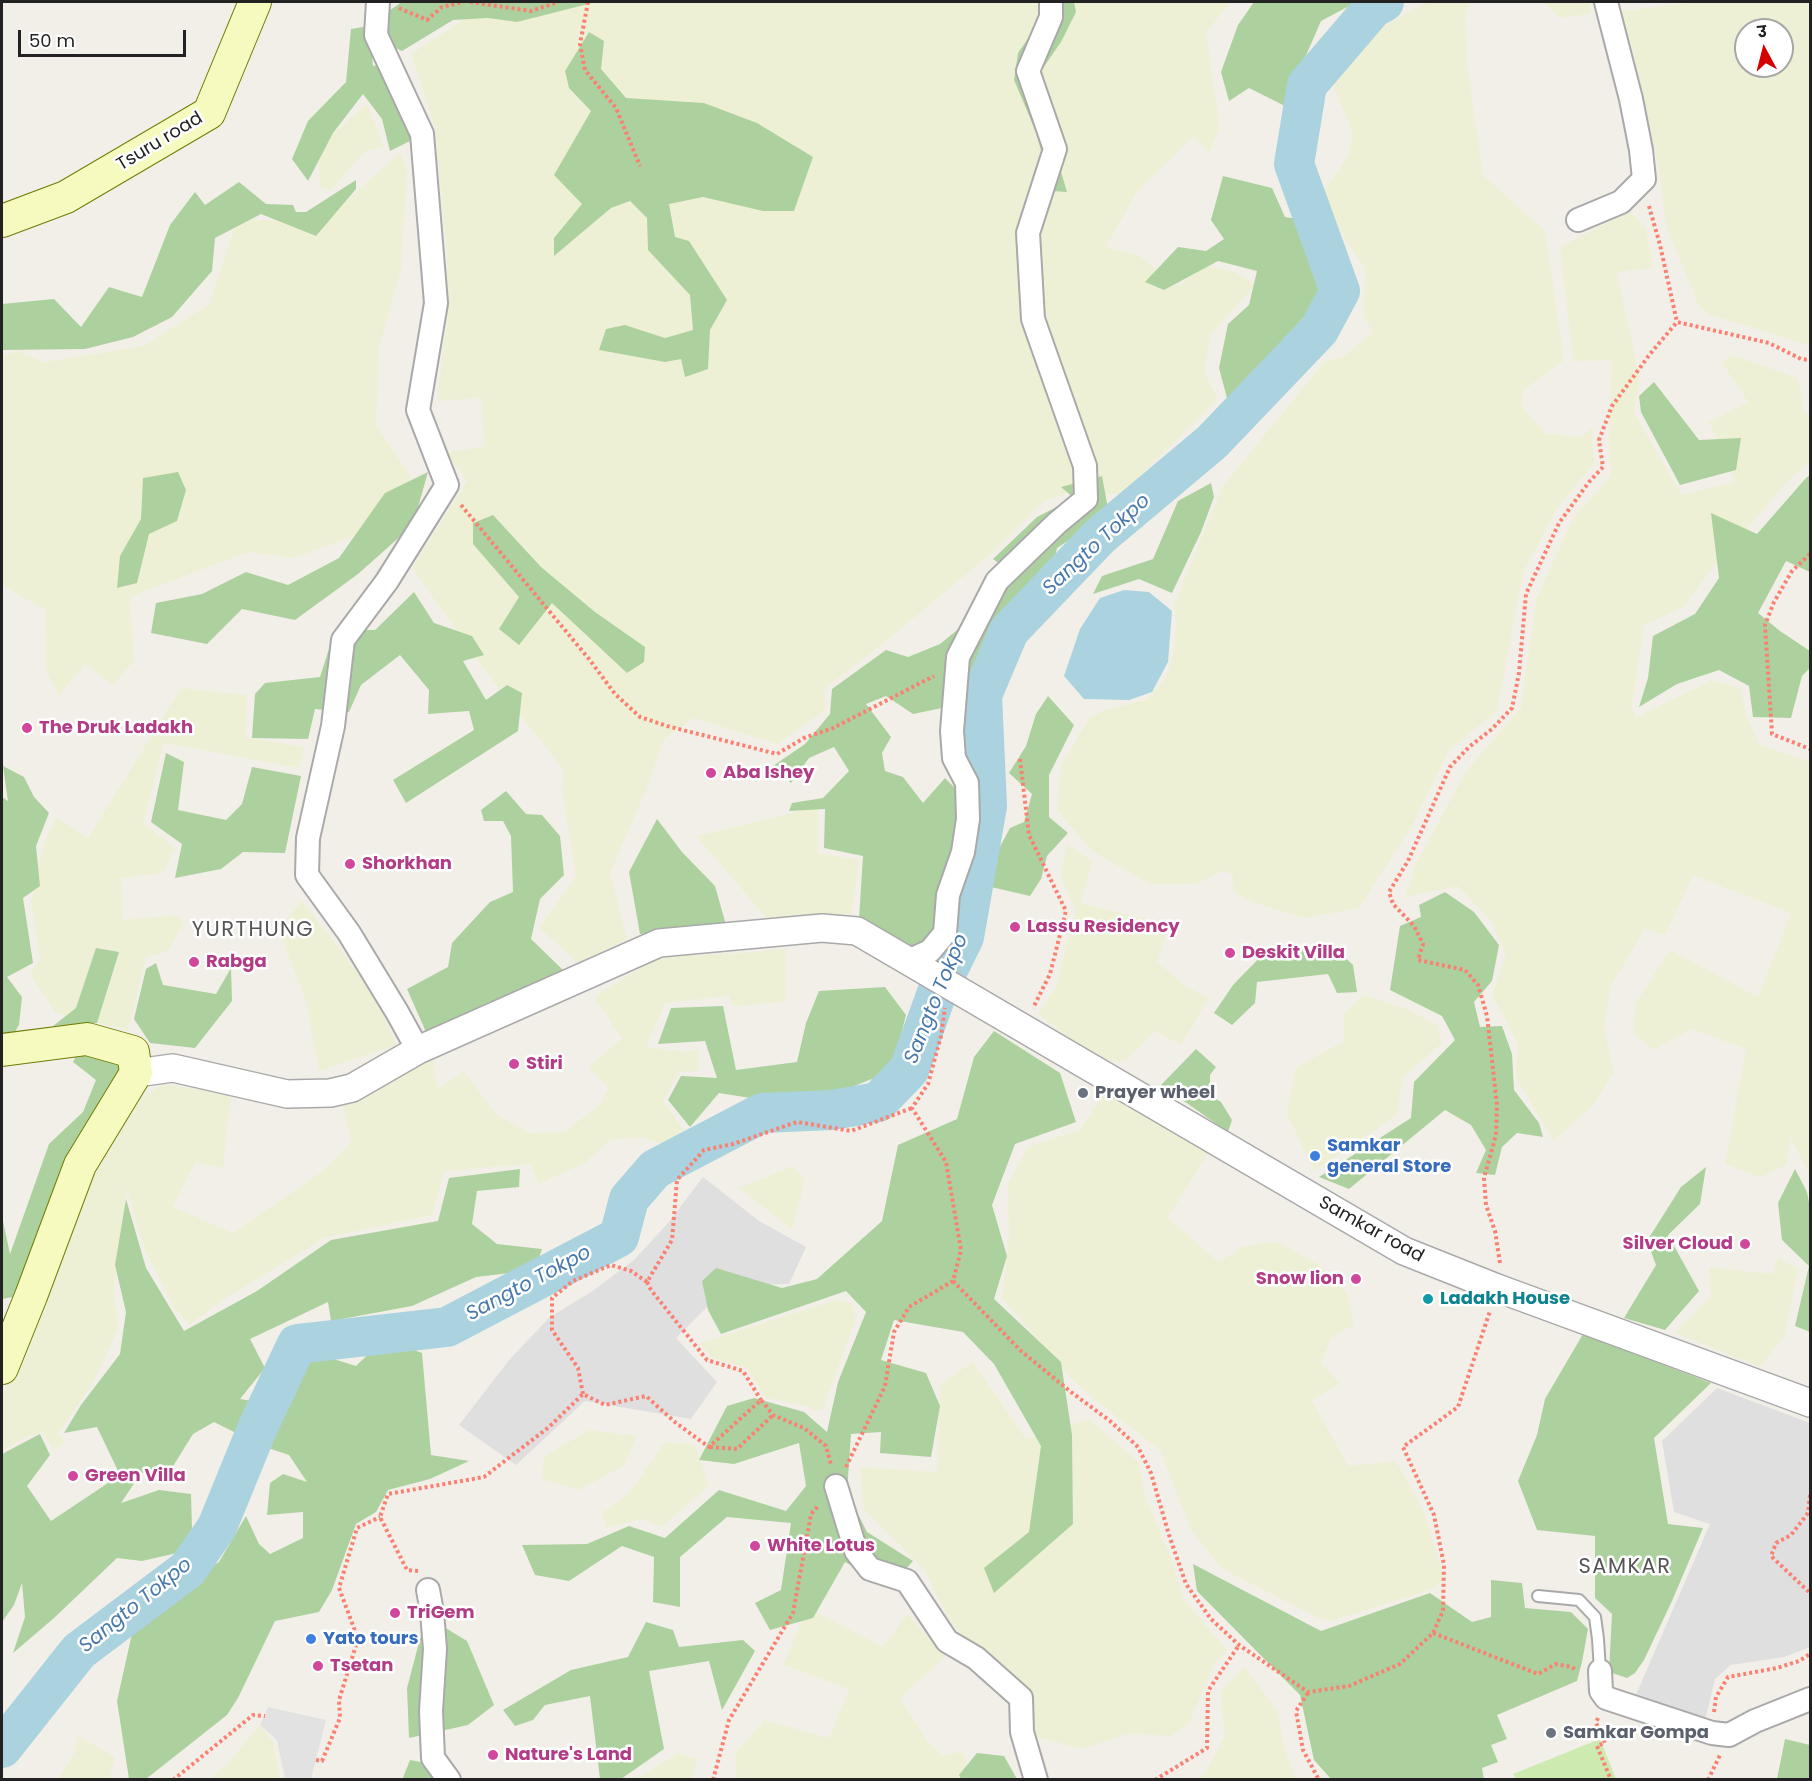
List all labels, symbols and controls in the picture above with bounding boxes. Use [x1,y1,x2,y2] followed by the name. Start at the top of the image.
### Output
[21,18,189,56] scale bar
[1734,18,1794,78] north arrow
[1756,20,1768,44] text: उ
[29,28,75,53] text: 50 m
[113,108,207,176] street label: Tsuru road
[1038,489,1156,601] water label: Sangto Tokpo
[39,717,193,739] place label: The Druk Ladakh
[20,721,34,735] marker: The Druk Ladakh
[723,762,814,784] place label: Aba Ishey
[704,766,718,780] marker: Aba Ishey
[362,853,452,875] place label: Shorkhan
[343,857,357,871] marker: Shorkhan
[1027,916,1180,938] place label: Lassu Residency
[192,918,314,944] district label: YURTHUNG
[1008,920,1022,934] marker: Lassu Residency
[900,931,974,1067] water label: Sangto Tokpo
[1242,942,1345,964] place label: Deskit Villa
[1223,946,1237,960] marker: Deskit Villa
[206,951,267,973] place label: Rabga
[187,955,201,969] marker: Rabga
[526,1053,563,1075] place label: Stiri
[507,1057,521,1071] marker: Stiri
[1095,1082,1215,1104] place label: Prayer wheel
[1076,1086,1090,1100] marker: Prayer wheel
[1327,1135,1451,1178] place label: Samkar general Store
[1308,1149,1322,1163] marker: Samkar general Store
[1315,1192,1427,1268] street label: Samkar road
[1623,1233,1733,1255] place label: Silver Cloud
[1738,1237,1752,1251] marker: Silver Cloud
[463,1241,595,1327] water label: Sangto Tokpo
[1256,1268,1344,1290] place label: Snow lion
[1349,1272,1363,1286] marker: Snow lion
[1440,1288,1570,1310] place label: Ladakh House
[1421,1292,1435,1306] marker: Ladakh House
[85,1465,186,1487] place label: Green Villa
[66,1469,80,1483] marker: Green Villa
[767,1535,875,1557] place label: White Lotus
[748,1539,762,1553] marker: White Lotus
[75,1553,197,1659] water label: Sangto Tokpo
[1578,1555,1672,1581] district label: SAMKAR
[407,1602,475,1624] place label: TriGem
[388,1606,402,1620] marker: TriGem
[323,1628,419,1650] place label: Yato tours
[304,1632,318,1646] marker: Yato tours
[330,1655,393,1677] place label: Tsetan
[311,1659,325,1673] marker: Tsetan
[1563,1722,1709,1744] place label: Samkar Gompa
[1544,1726,1558,1740] marker: Samkar Gompa
[505,1744,632,1766] place label: Nature's Land
[486,1748,500,1762] marker: Nature's Land

